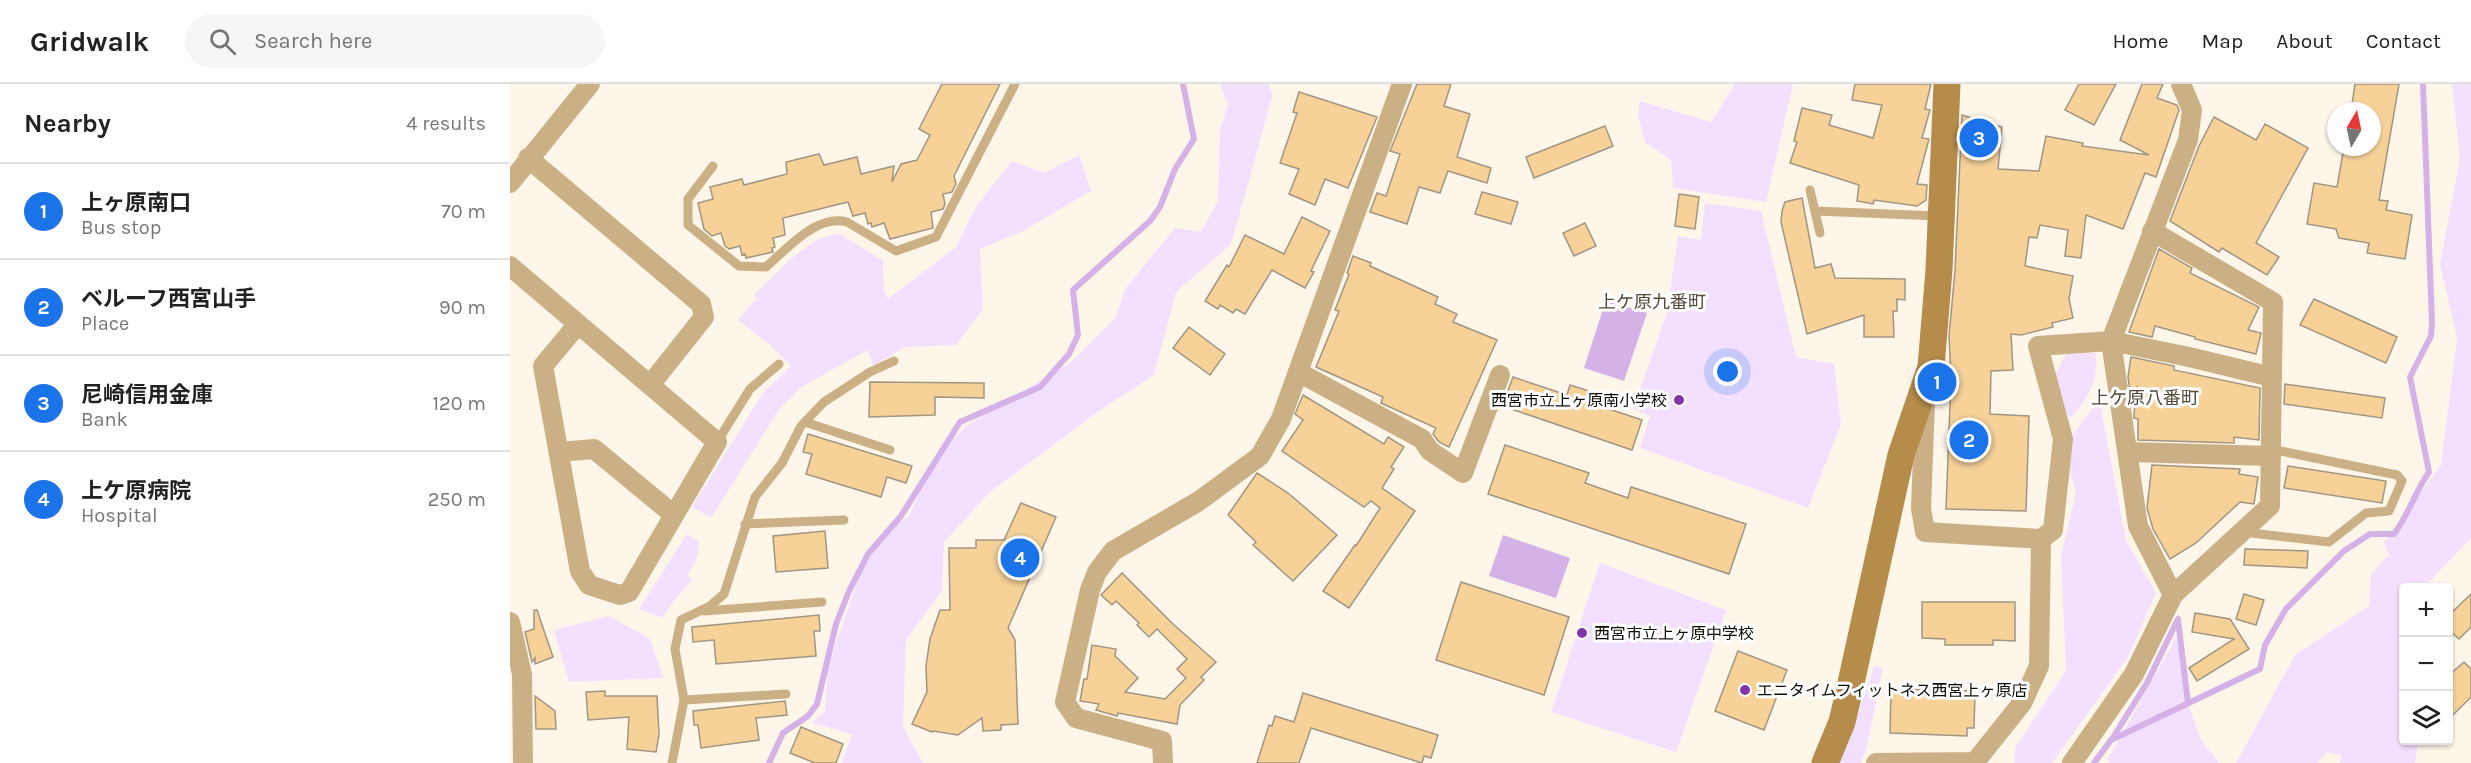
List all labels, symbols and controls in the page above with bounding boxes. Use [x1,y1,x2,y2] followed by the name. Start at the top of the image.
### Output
[185,14,605,68] search box
[30,25,149,58] text: Gridwalk
[206,25,239,58] icon: search
[254,28,372,54] text: Search here
[2113,29,2169,53] text: Home
[2202,29,2243,53] text: Map
[2276,29,2333,53] text: About
[2366,29,2441,53] text: Contact
[2327,102,2381,156] north arrow
[24,108,111,139] text: Nearby
[406,112,486,135] text: 4 results
[1960,116,1998,160] pin: 3
[81,190,191,216] text: 上ヶ原南口
[40,200,47,223] text: 1
[441,200,486,223] text: 70 m
[81,216,161,239] text: Bus stop
[81,286,256,312] text: ベルーフ西宮山手
[1598,291,1706,313] district label: 上ケ原九番町
[37,296,50,319] text: 2
[439,296,486,319] text: 90 m
[81,312,129,335] text: Place
[1713,357,1742,386] your location
[1918,360,1956,404] pin: 1
[81,382,213,408] text: 尼崎信用金庫
[2091,387,2199,409] district label: 上ケ原八番町
[1491,391,1667,410] place label: 西宮市立上ヶ原南小学校
[37,392,50,415] text: 3
[432,392,486,415] text: 120 m
[1672,393,1686,407] marker: 西宮市立上ヶ原南小学校
[81,408,128,431] text: Bank
[1950,418,1988,462] pin: 2
[81,478,191,504] text: 上ケ原病院
[38,488,49,511] text: 4
[428,488,486,511] text: 250 m
[81,504,158,527] text: Hospital
[1000,536,1040,580] pin: 4
[2399,583,2453,745] map controls
[2399,583,2453,637] button: +
[1594,624,1754,643] place label: 西宮市立上ヶ原中学校
[1575,626,1589,640] marker: 西宮市立上ヶ原中学校
[2399,637,2453,691] button: −
[1757,681,2027,700] place label: エニタイムフィットネス西宮上ヶ原店
[1738,683,1752,697] marker: エニタイムフィットネス西宮上ヶ原店
[2399,691,2453,745] button: layers

